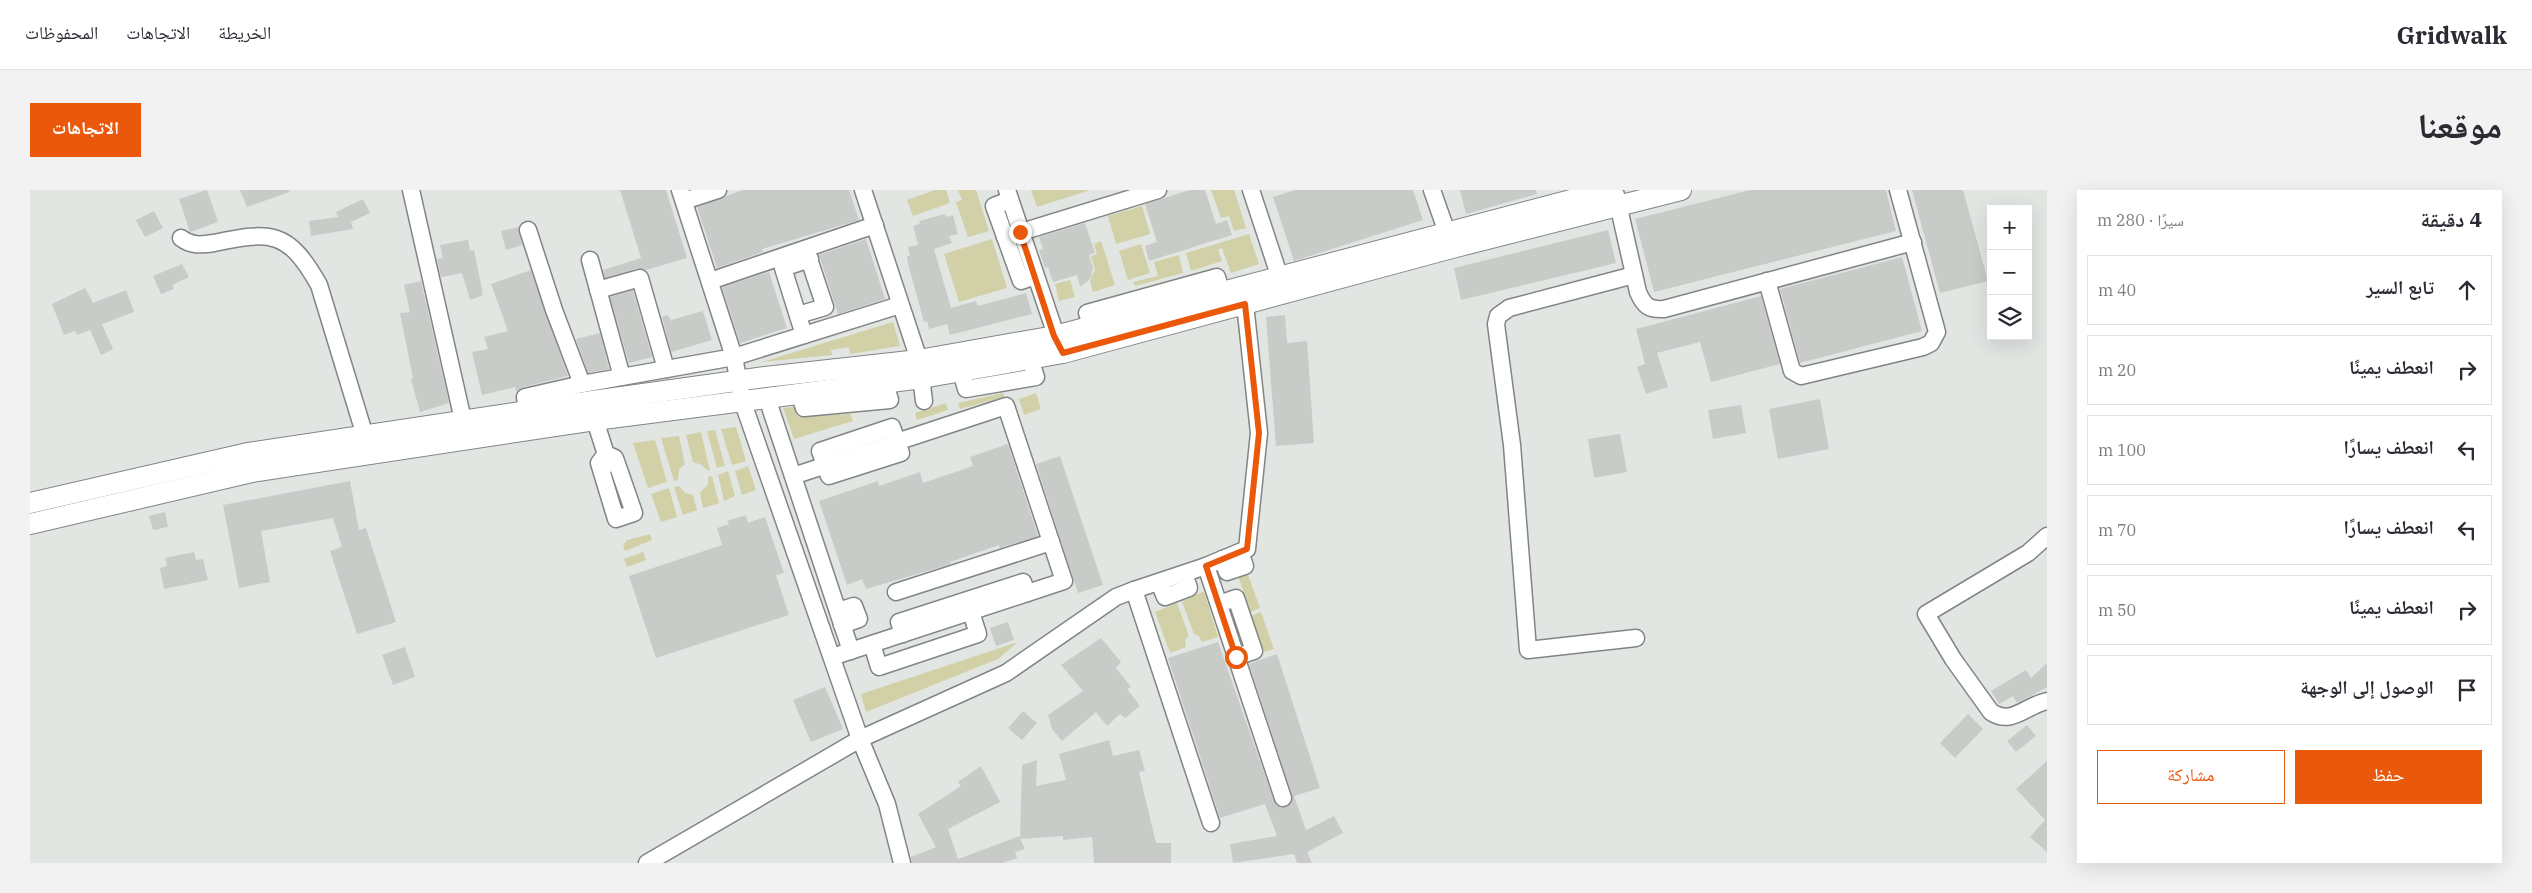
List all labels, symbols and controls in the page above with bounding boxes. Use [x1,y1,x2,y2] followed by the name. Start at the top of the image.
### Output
[2397,19,2507,51] text: Gridwalk
[25,21,98,44] text: المحفوظات
[126,21,190,44] text: الاتجاهات
[218,21,271,44] text: الخريطة
[2417,102,2502,148] text: موقعنا
[30,103,141,157] button: الاتجاهات
[1987,205,2032,340] map controls
[1987,205,2032,250] button: +
[2420,205,2482,233] text: 4 دقيقة
[2097,210,2184,230] text: سيرًا · 280 m
[1009,221,1032,244] route end
[1987,250,2032,295] button: −
[2366,275,2434,299] text: تابع السير
[2453,276,2481,304] icon: ahead
[2098,280,2136,300] text: 40 m
[1987,295,2032,340] button: layers
[2349,355,2434,379] text: انعطف يمينًا
[2453,356,2481,384] icon: right
[2098,360,2136,380] text: 20 m
[2343,435,2434,459] text: انعطف يسارًا
[2453,436,2481,464] icon: left
[2098,440,2146,460] text: 100 m
[2343,515,2434,539] text: انعطف يسارًا
[2453,516,2481,544] icon: left
[2098,520,2136,540] text: 70 m
[2349,595,2434,619] text: انعطف يمينًا
[2453,596,2481,624] icon: right
[2098,600,2136,620] text: 50 m
[1225,646,1248,669] route start
[2300,675,2434,699] text: الوصول إلى الوجهة
[2453,676,2481,704] icon: arrive
[2097,750,2285,804] button: مشاركة
[2295,750,2482,804] button: حفظ

